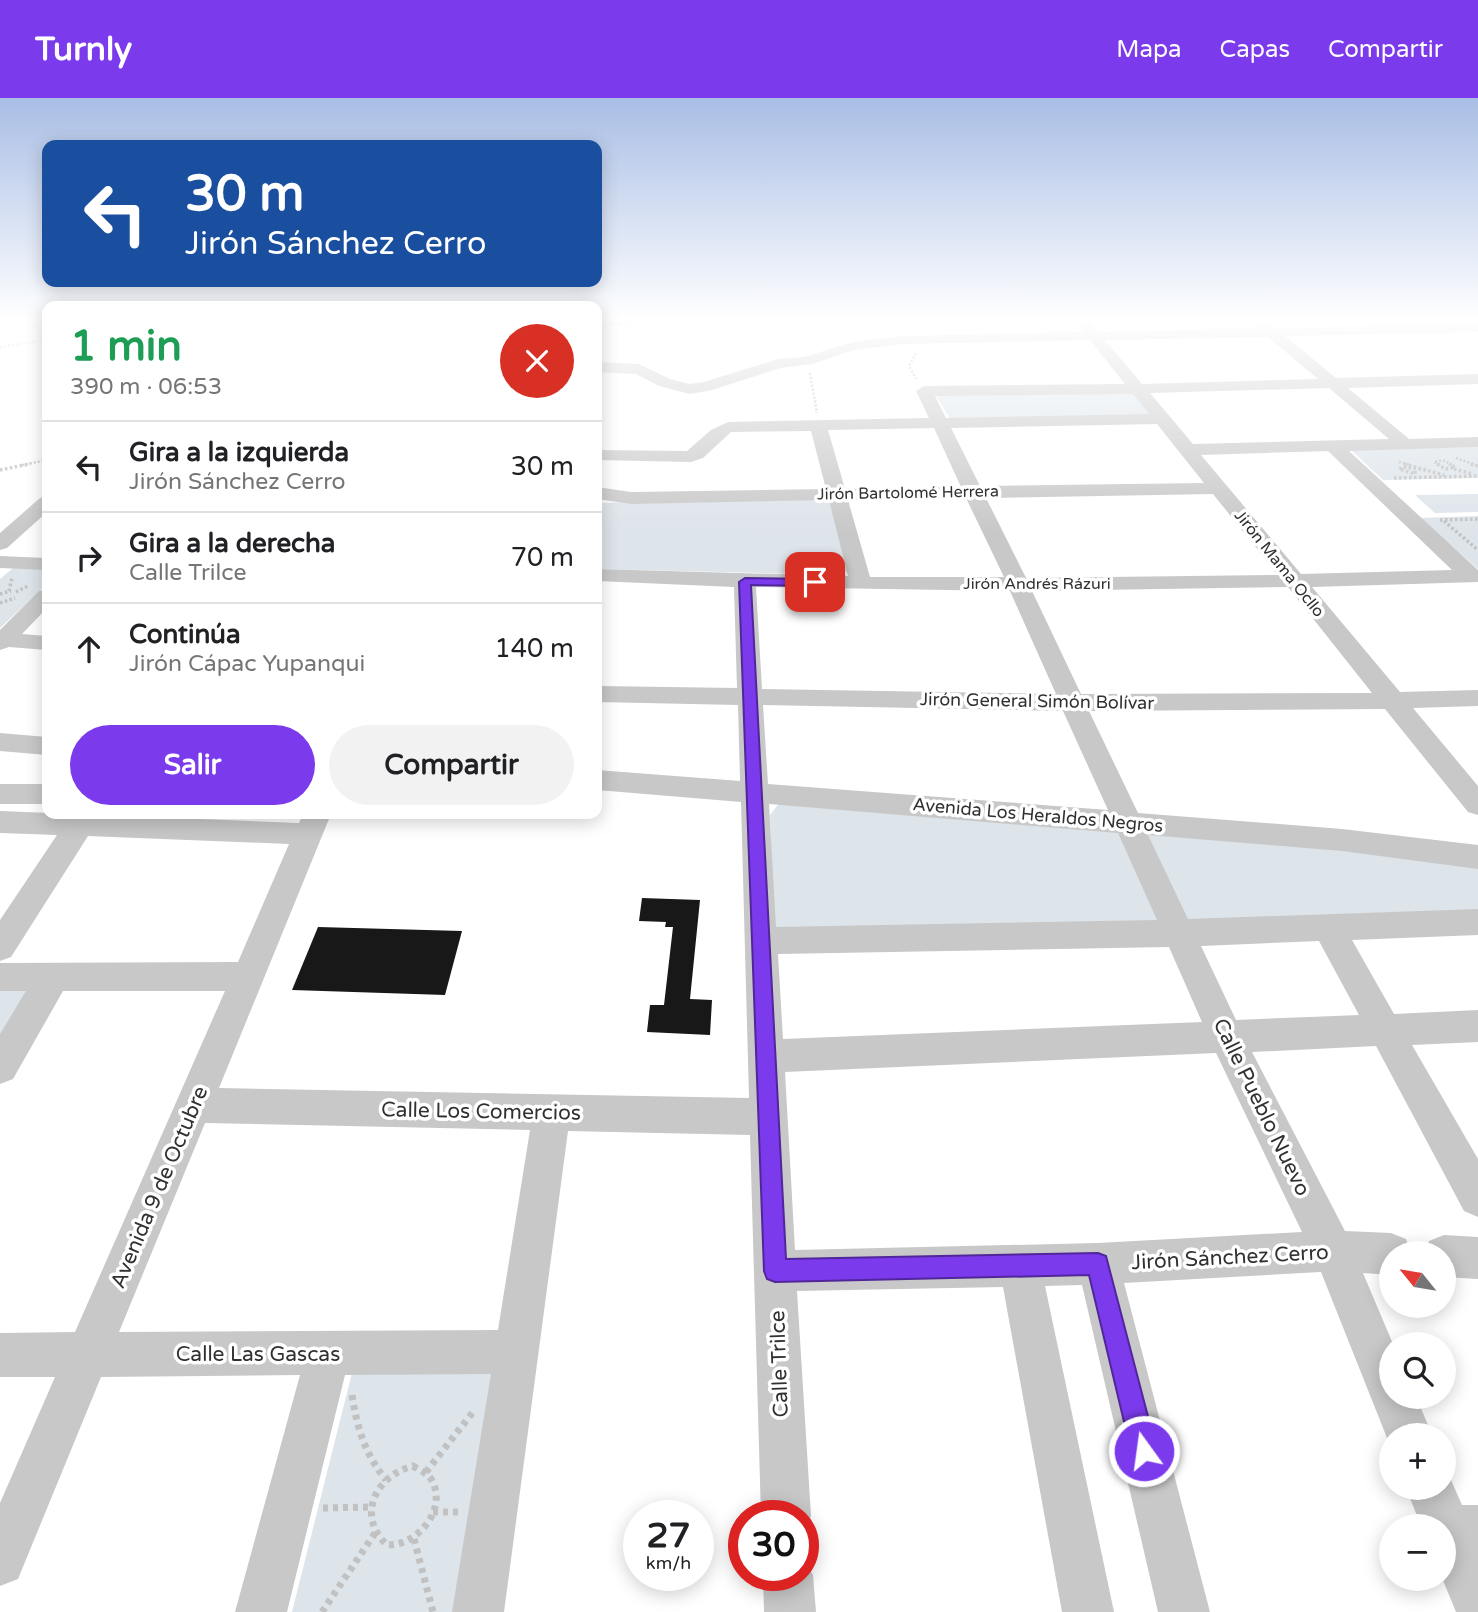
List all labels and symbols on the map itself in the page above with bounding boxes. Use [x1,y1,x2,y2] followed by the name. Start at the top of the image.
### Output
[817,481,999,505] street label: Jirón Bartolomé Herrera
[1230,506,1329,621] street label: Jirón Mama Ocllo
[785,552,845,612] pin
[963,574,1111,594] street label: Jirón Andrés Rázuri
[920,688,1155,714] street label: Jirón General Simón Bolívar
[912,793,1164,837] street label: Avenida Los Heraldos Negros
[1208,1014,1315,1200] street label: Calle Pueblo Nuevo
[106,1082,213,1292] street label: Avenida 9 de Octubre
[381,1097,581,1126] street label: Calle Los Comercios
[1131,1240,1329,1275] street label: Jirón Sánchez Cerro
[1379,1241,1456,1318] north arrow
[765,1310,794,1418] street label: Calle Trilce
[176,1342,340,1367] street label: Calle Las Gascas
[1107,1414,1181,1488] position arrow
[728,1500,819,1591] speed limit sign: 30

